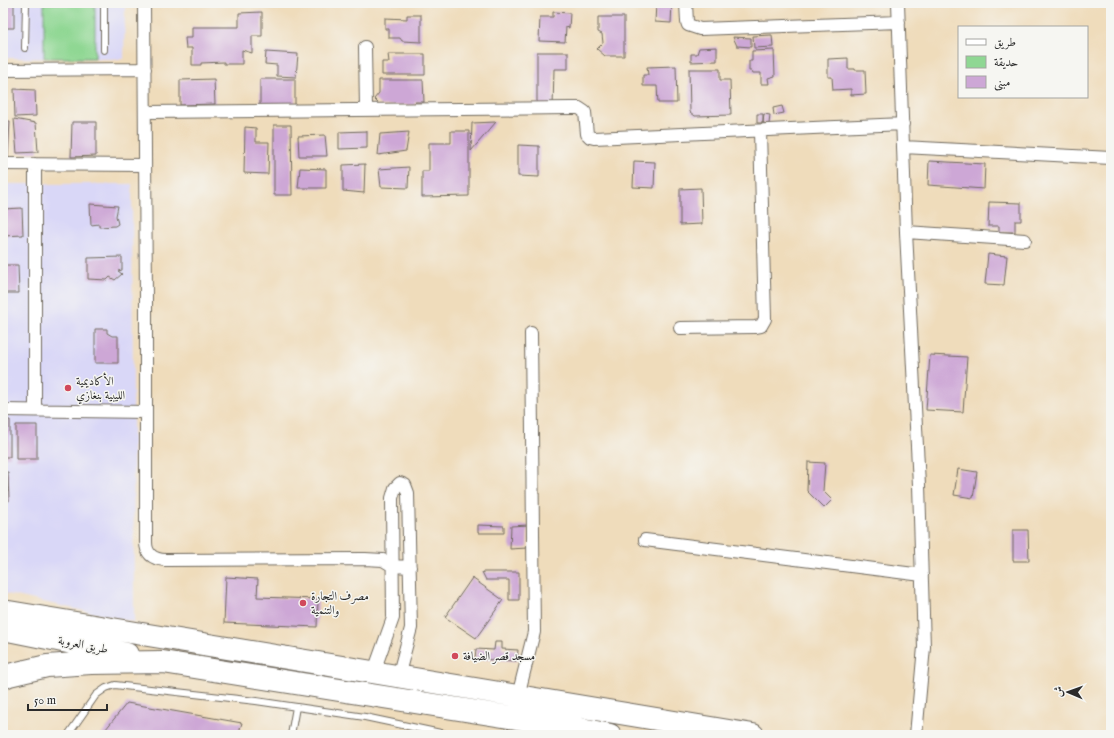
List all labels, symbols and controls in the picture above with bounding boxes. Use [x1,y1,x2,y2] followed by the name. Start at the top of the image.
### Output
[958,26,1088,98] legend
[994,35,1016,50] text: طريق
[994,55,1018,70] text: حديقة
[994,75,1010,91] text: مبنى
[76,372,126,405] place label: الأكاديمية الليبية بنغازي
[63,383,73,393] marker: الأكاديمية الليبية بنغازي
[311,589,369,618] place label: مصرف التجارة والتنمية
[298,598,308,608] marker: مصرف التجارة والتنمية
[57,633,109,657] street label: طريق العروبة
[463,649,535,664] place label: مسجد قصر الضيافة
[450,651,460,661] marker: مسجد قصر الضيافة
[1048,672,1088,712] north arrow
[28,686,107,712] scale bar
[1052,686,1066,697] text: ش
[34,693,56,708] text: 50 m

